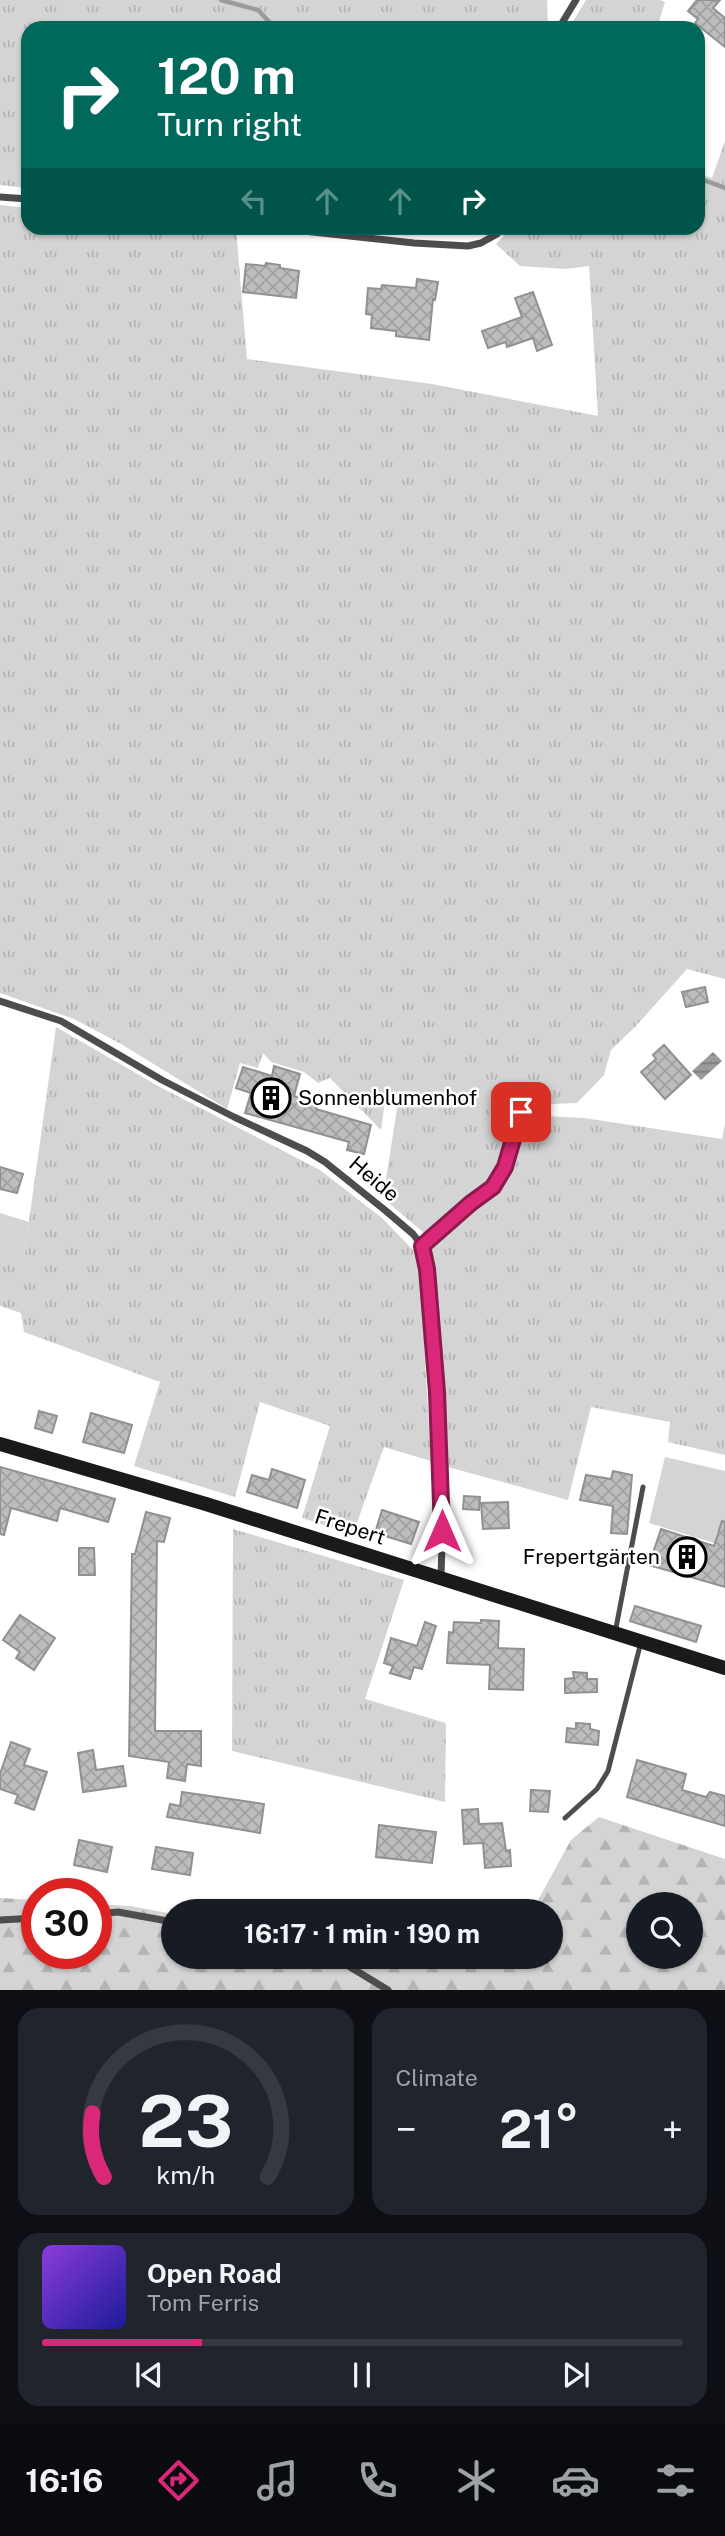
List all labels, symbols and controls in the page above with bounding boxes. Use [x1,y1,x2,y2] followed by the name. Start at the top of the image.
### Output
[157,47,296,105] text: 120 m
[42,49,133,140] icon: right
[157,106,302,143] text: Turn right
[235,182,273,220] icon: left
[308,182,346,220] icon: ahead
[381,182,419,220] icon: ahead
[454,182,492,220] icon: right
[250,1077,292,1119] building icon: Sonnenblumenhof
[491,1082,551,1142] pin
[298,1085,477,1110] place label: Sonnenblumenhof
[502,1093,540,1131] icon: arrive
[344,1151,404,1207] street label: Heide
[405,1494,479,1568] position arrow
[312,1503,389,1550] street label: Frepert
[666,1536,708,1578] building icon: Frepertgärten
[523,1544,660,1569] place label: Frepertgärten
[21,1878,112,1969] speed limit sign: 30
[626,1892,703,1969] map controls
[626,1892,703,1969] button: search
[244,1918,480,1949] text: 16:17 · 1 min · 190 m
[396,2064,478,2091] text: Climate
[138,2079,233,2164] text: 23
[499,2099,579,2160] text: 21°
[396,2107,417,2152] text: −
[662,2107,683,2152] text: +
[156,2160,215,2190] text: km/h
[147,2258,282,2289] text: Open Road
[147,2289,259,2316] text: Tom Ferris
[130,2356,168,2394] icon: previous
[343,2356,381,2394] icon: pause
[557,2356,595,2394] icon: next
[154,2456,203,2505] icon: directions
[253,2456,302,2505] icon: music
[353,2456,402,2505] icon: phone
[452,2456,501,2505] icon: climate
[551,2456,600,2505] icon: car
[651,2456,700,2505] icon: filters
[25,2462,103,2499] text: 16:16

